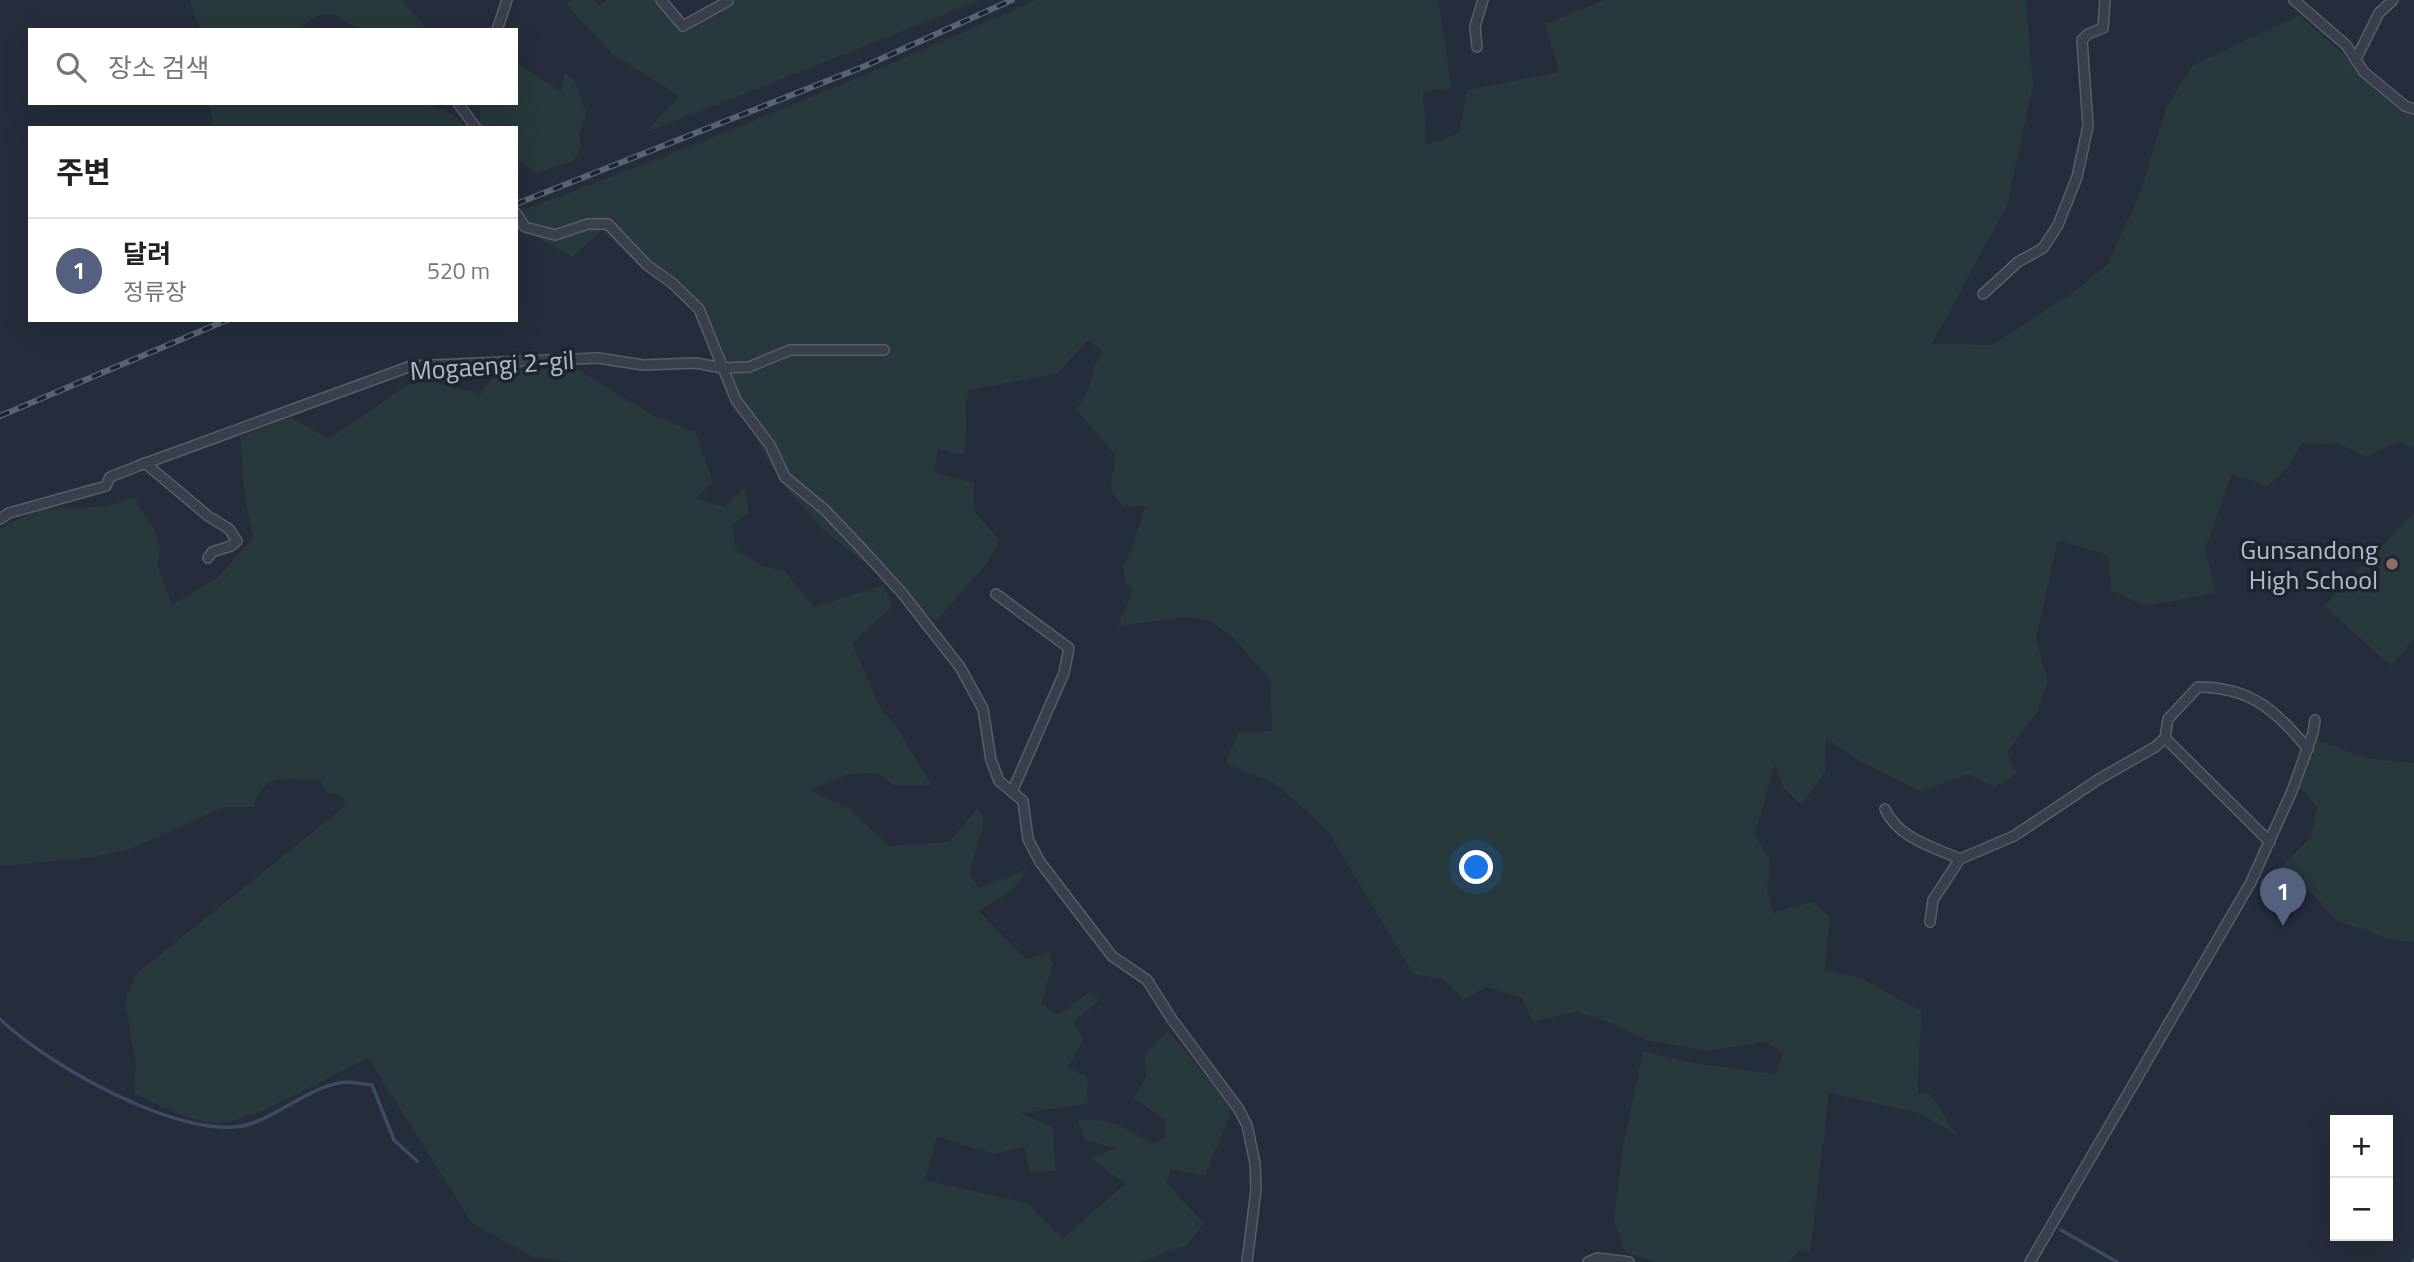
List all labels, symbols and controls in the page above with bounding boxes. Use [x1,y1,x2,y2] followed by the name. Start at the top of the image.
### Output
[28,28,518,105] search box
[52,48,90,86] icon: search
[108,48,209,87] text: 장소 검색
[56,149,111,195] text: 주변
[123,234,171,273] text: 달려
[73,253,85,288] text: 1
[427,253,490,288] text: 520 m
[123,274,186,309] text: 정류장
[408,340,576,390] street label: Mogaengi 2-gil
[2240,530,2378,599] place label: Gunsandong High School
[2384,556,2400,572] marker: Gunsandong High School
[1459,850,1493,884] your location
[2260,868,2306,926] pin: 1
[2330,1115,2393,1241] map controls
[2330,1115,2393,1178] button: +
[2330,1178,2393,1241] button: −

